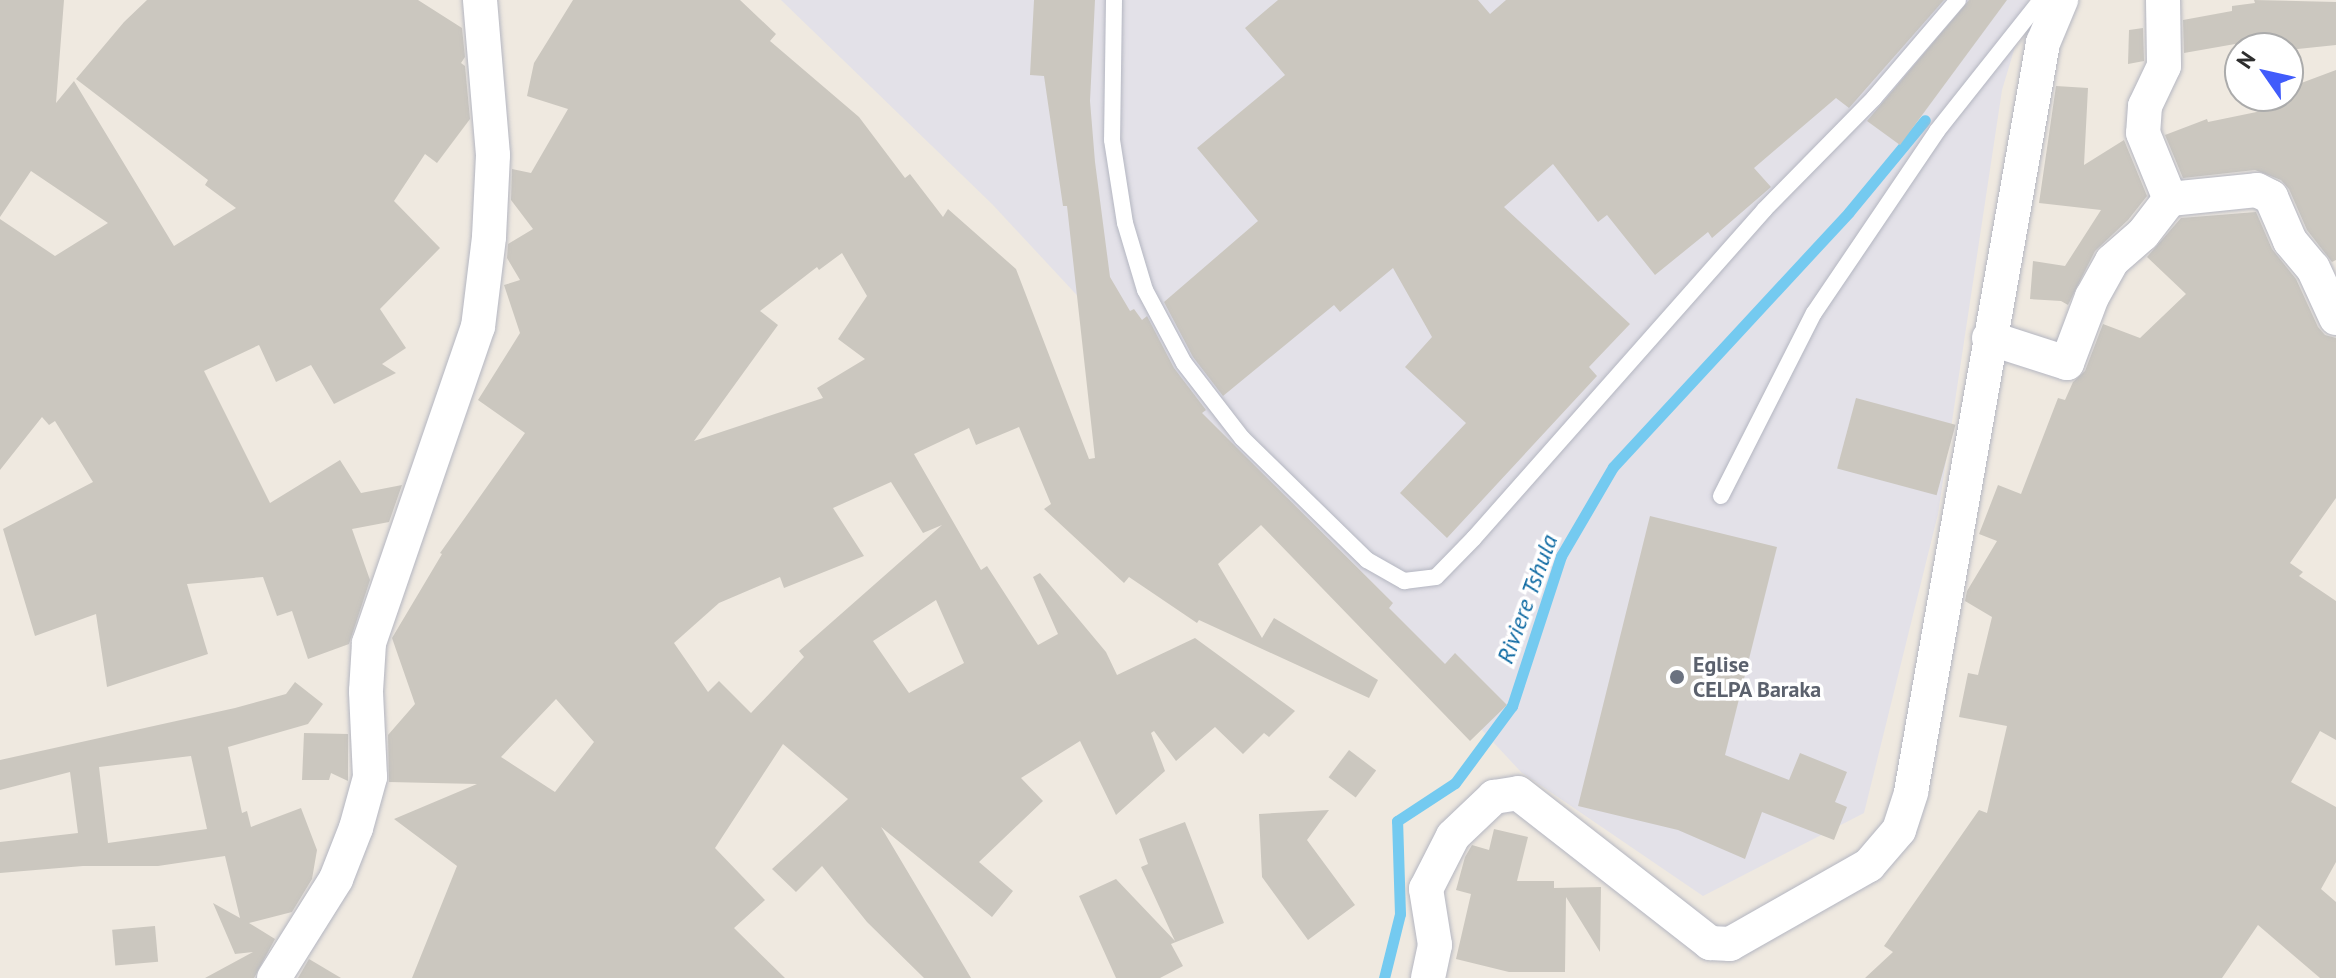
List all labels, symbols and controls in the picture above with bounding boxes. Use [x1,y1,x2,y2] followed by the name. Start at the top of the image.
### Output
[2224,32,2304,112] north arrow
[2230,46,2261,74] text: N
[1490,530,1564,668] water label: Riviere Tshula
[1693,651,1822,702] place label: Eglise CELPA Baraka
[1668,668,1686,686] marker: Eglise CELPA Baraka

